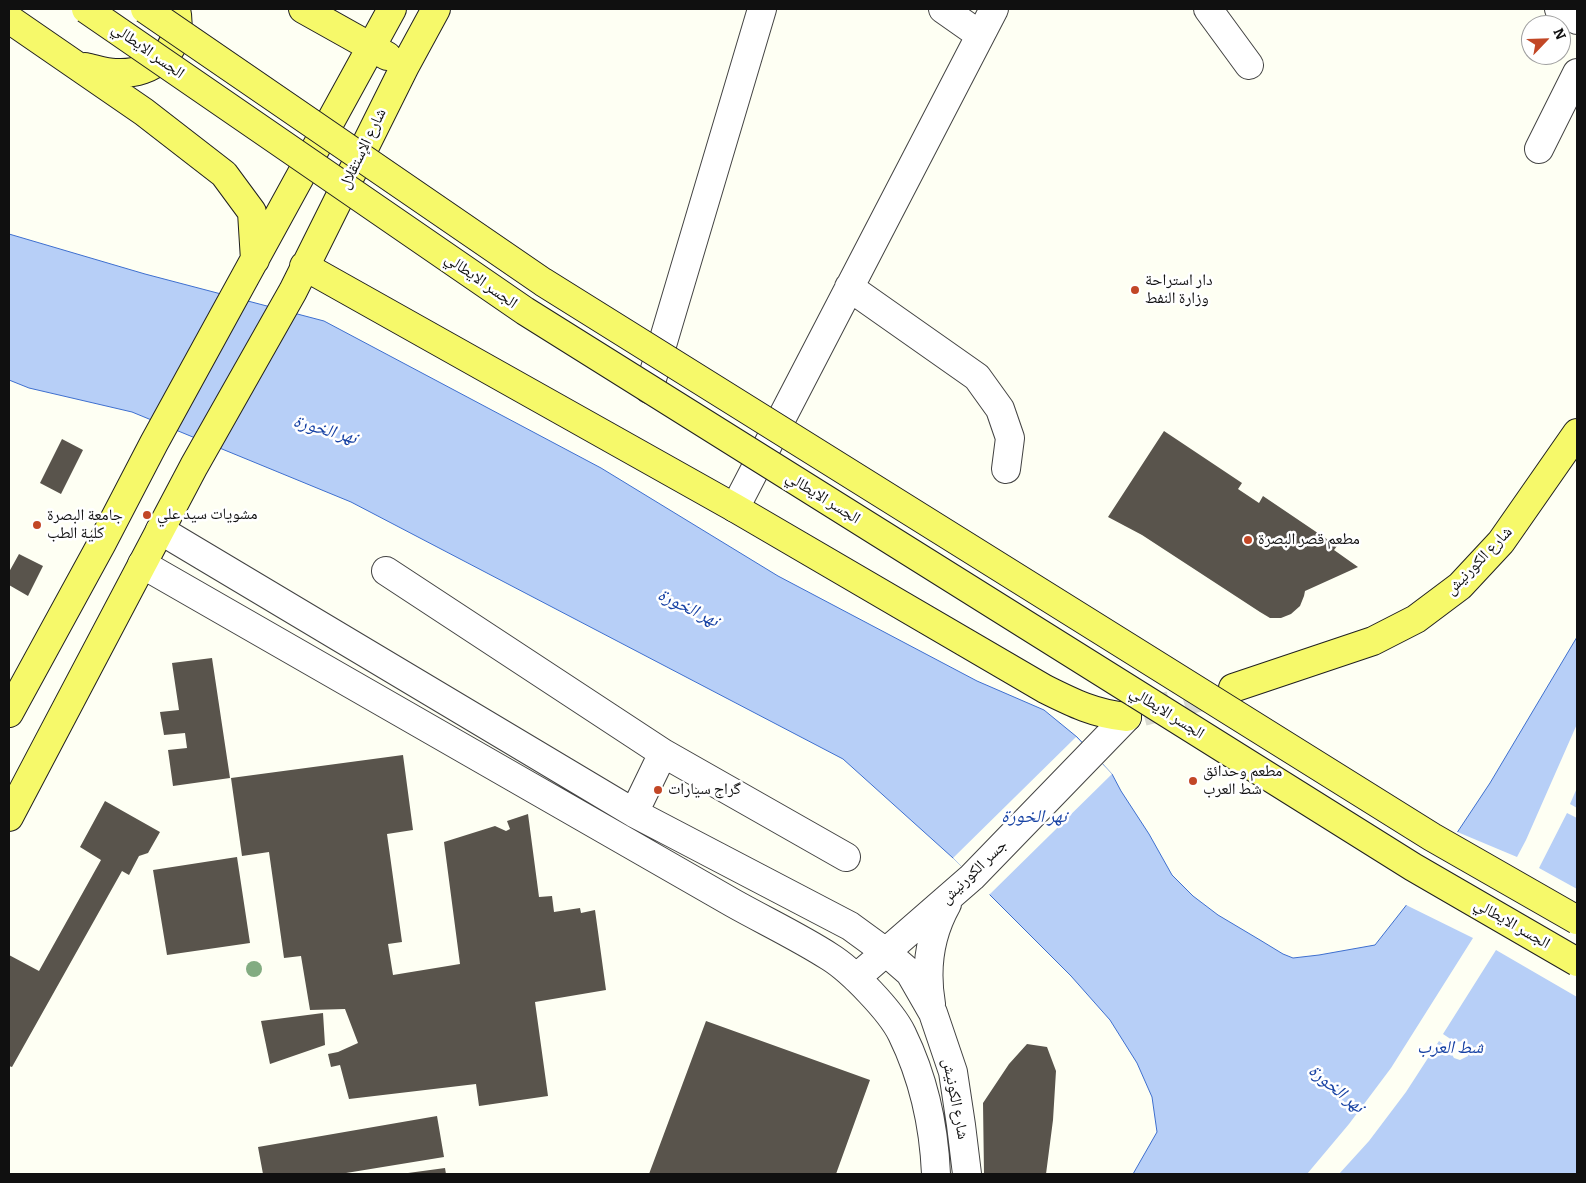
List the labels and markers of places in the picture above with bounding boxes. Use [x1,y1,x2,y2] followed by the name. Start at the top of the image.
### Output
[1145,271,1213,309] place label: دار استراحة وزارة النفط
[1129,284,1141,296] marker: دار استراحة وزارة النفط
[157,505,258,525] place label: مشويات سيد علي
[47,506,123,544] place label: جامعة البصرة كلية الطب
[141,509,153,521] marker: مشويات سيد علي
[31,519,43,531] marker: جامعة البصرة كلية الطب
[1258,530,1360,550] place label: مطعم قصر البصرة
[1242,534,1254,546] marker: مطعم قصر البصرة
[1203,762,1282,800] place label: مطعم وحدائق شط العرب
[1187,775,1199,787] marker: مطعم وحدائق شط العرب
[668,780,741,800] place label: گراج سيارات
[652,784,664,796] marker: گراج سيارات

